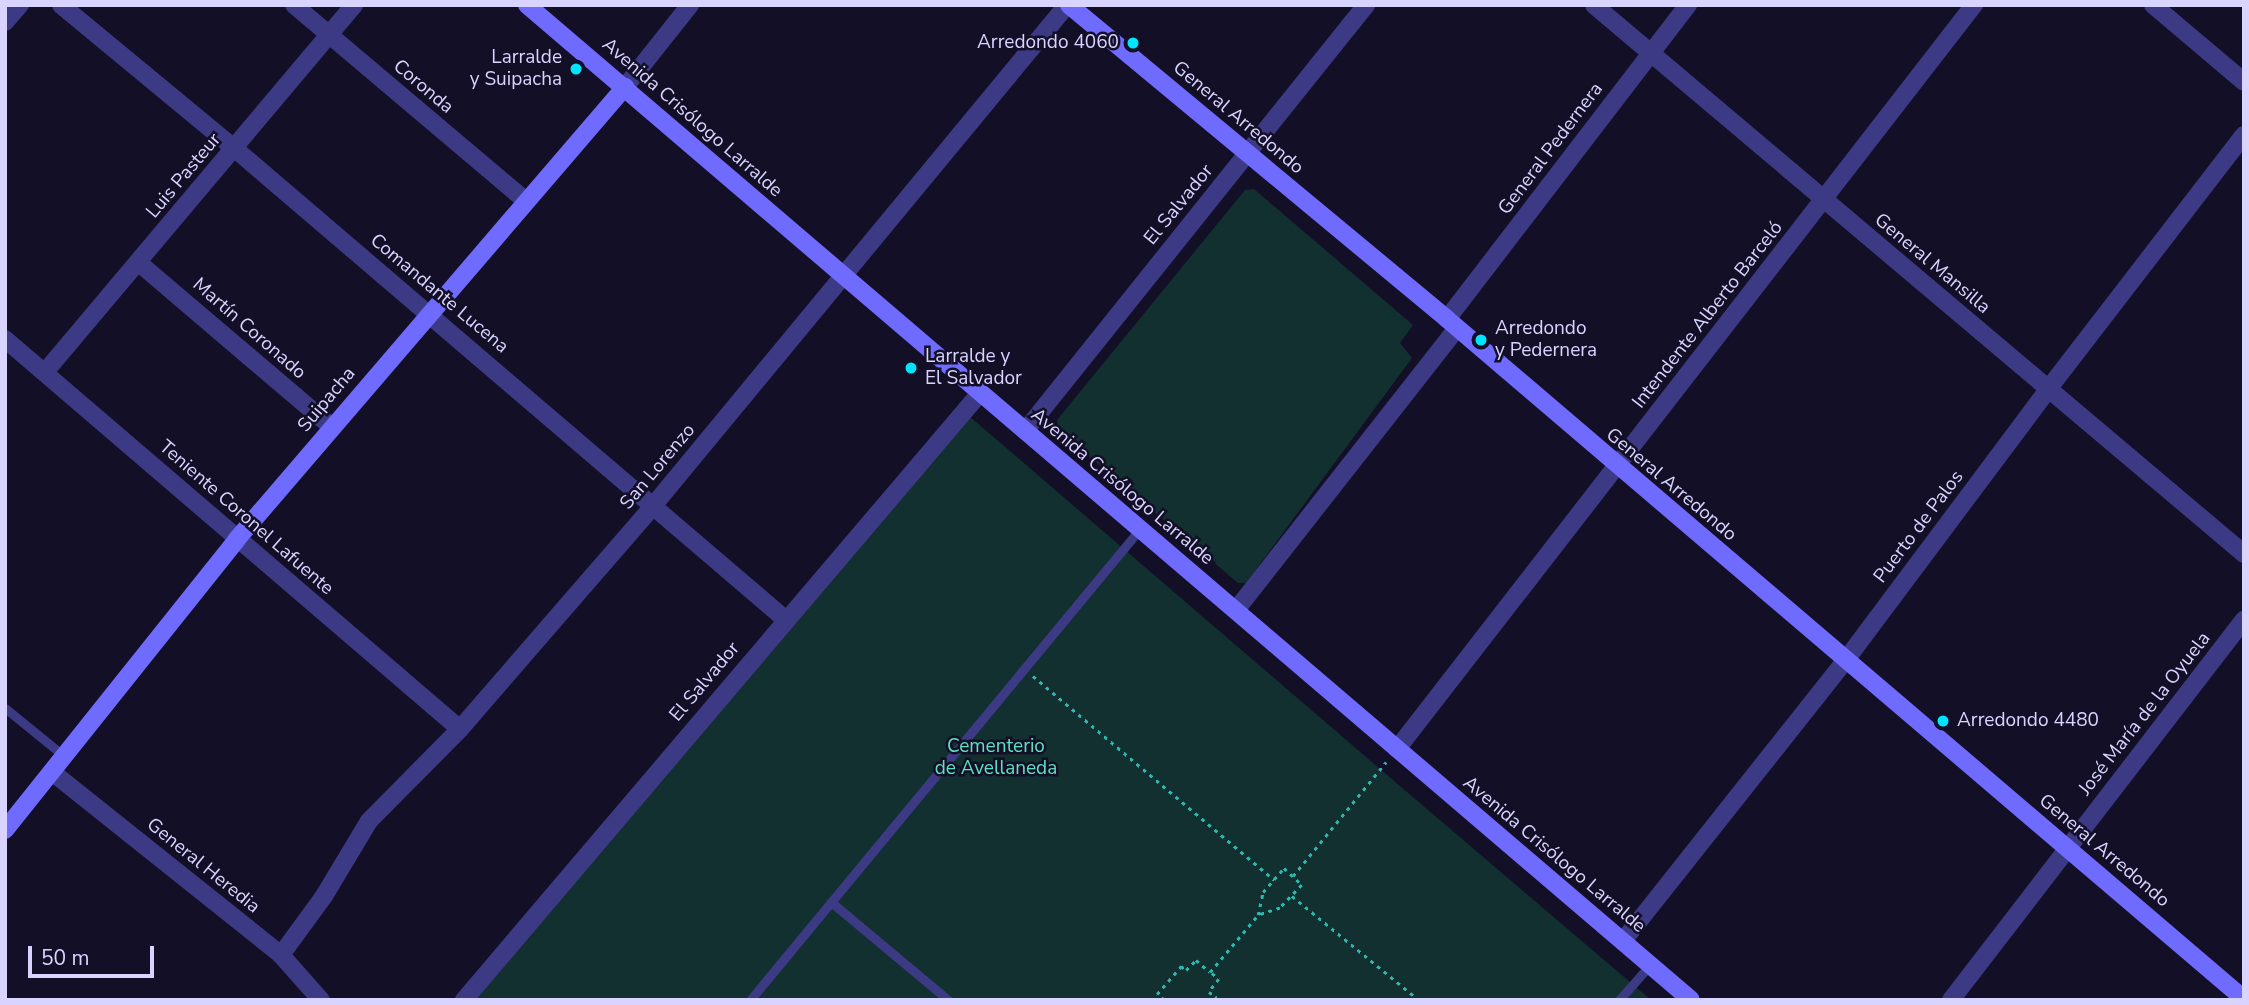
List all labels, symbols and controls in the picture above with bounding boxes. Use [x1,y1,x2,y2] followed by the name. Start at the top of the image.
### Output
[977,32,1119,54] place label: Arredondo 4060
[597,33,787,203] street label: Avenida Crisólogo Larralde
[1125,35,1141,51] marker: Arredondo 4060
[470,47,562,91] place label: Larralde y Suipacha
[388,55,458,119] street label: Coronda
[1168,57,1308,179] street label: General Arredondo
[568,61,584,77] marker: Larralde y Suipacha
[1494,78,1608,220] street label: General Pedernera
[142,129,226,223] street label: Luis Pasteur
[1140,160,1218,250] street label: El Salvador
[1869,209,1995,319] street label: General Mansilla
[1628,217,1788,413] street label: Intendente Alberto Barceló
[365,229,513,359] street label: Comandante Lucena
[188,274,310,384] street label: Martín Coronado
[1495,318,1597,362] place label: Arredondo y Pedernera
[1473,332,1489,348] marker: Arredondo y Pedernera
[925,346,1022,390] place label: Larralde y El Salvador
[903,360,919,376] marker: Larralde y El Salvador
[293,363,361,437] street label: Suipacha
[1026,404,1218,570] street label: Avenida Crisólogo Larralde
[616,419,700,515] street label: San Lorenzo
[1601,424,1741,546] street label: General Arredondo
[154,436,338,600] street label: Teniente Coronel Lafuente
[1869,466,1969,588] street label: Puerto de Palos
[2074,628,2216,800] street label: José María de la Oyuela
[665,638,745,726] street label: El Salvador
[1957,710,2099,732] place label: Arredondo 4480
[1935,713,1951,729] marker: Arredondo 4480
[935,736,1057,780] park label: Cementerio de Avellaneda
[1458,772,1650,938] street label: Avenida Crisólogo Larralde
[2034,790,2174,912] street label: General Arredondo
[142,813,264,919] street label: General Heredia
[32,932,158,976] scale bar
[41,944,90,972] text: 50 m

